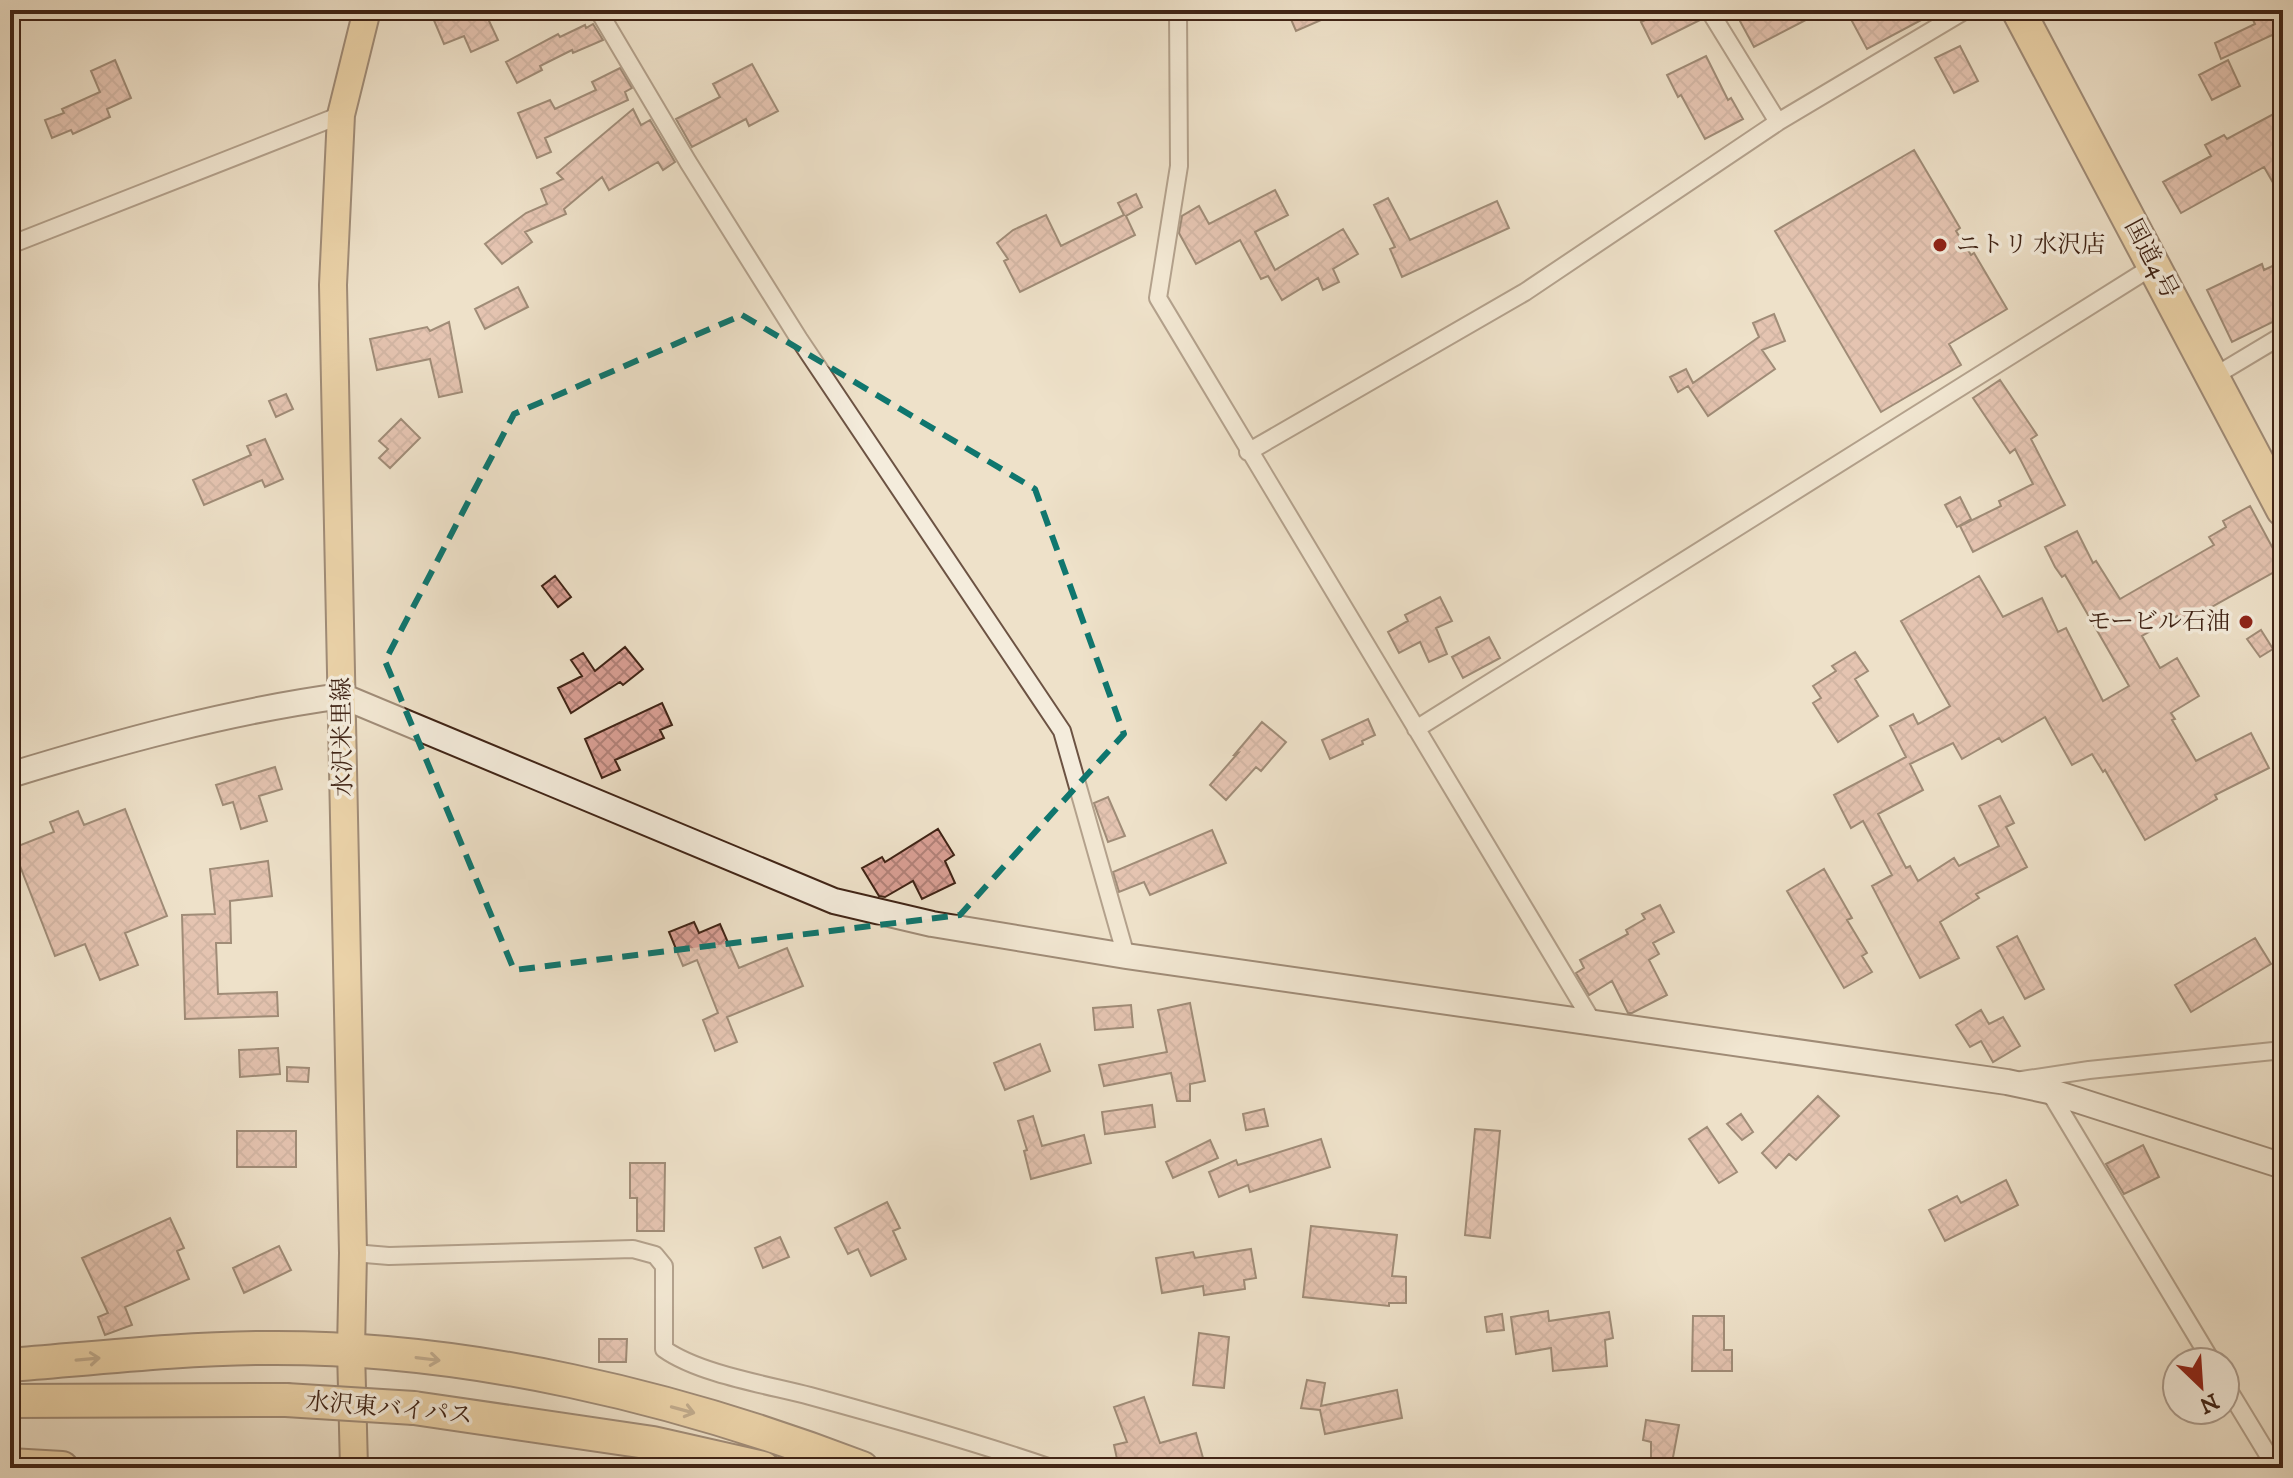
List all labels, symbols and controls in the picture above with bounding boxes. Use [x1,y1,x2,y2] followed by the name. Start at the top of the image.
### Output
[2118,214,2184,304] street label: 国道4号
[1956,230,2105,260] place label: ニトリ 水沢店
[1931,236,1949,254] marker: ニトリ 水沢店
[2087,607,2230,637] place label: モービル石油
[2237,613,2255,631] marker: モービル石油
[327,677,359,797] street label: 水沢米里線
[2161,1346,2241,1426] north arrow
[74,1351,101,1366] one-way arrow
[415,1352,441,1367] one-way arrow
[304,1387,474,1431] street label: 水沢東バイパス
[2195,1387,2223,1419] text: N
[669,1403,695,1418] one-way arrow

